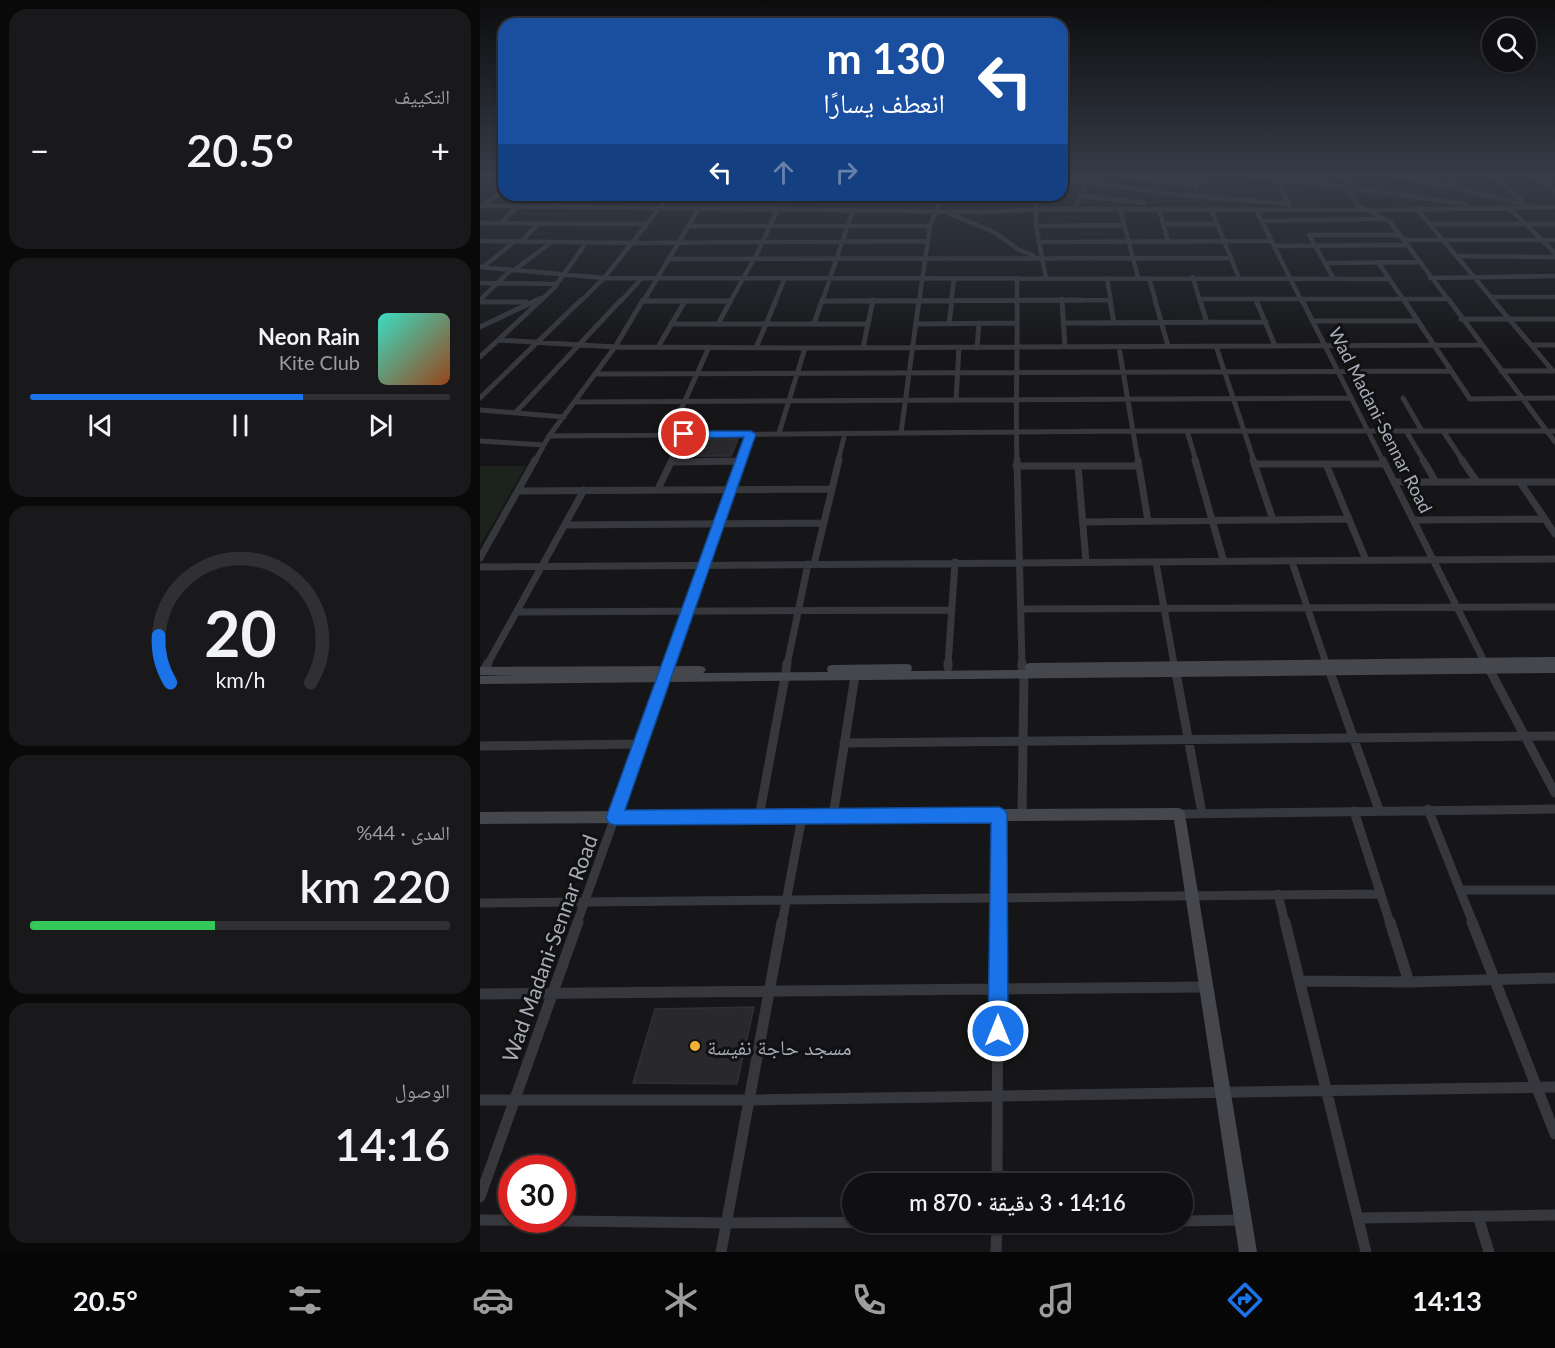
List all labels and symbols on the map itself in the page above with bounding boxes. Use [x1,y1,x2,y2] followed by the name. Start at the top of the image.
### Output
[1325,323,1437,517] street label: Wad Madani-Sennar Road
[658,408,709,459] pin
[496,831,602,1065] street label: Wad Madani-Sennar Road
[966,999,1030,1063] position arrow
[707,1034,852,1059] place label: مسجد حاجة نفيسة
[688,1039,702,1053] marker: مسجد حاجة نفيسة
[498,1155,576,1233] speed limit sign: 30

